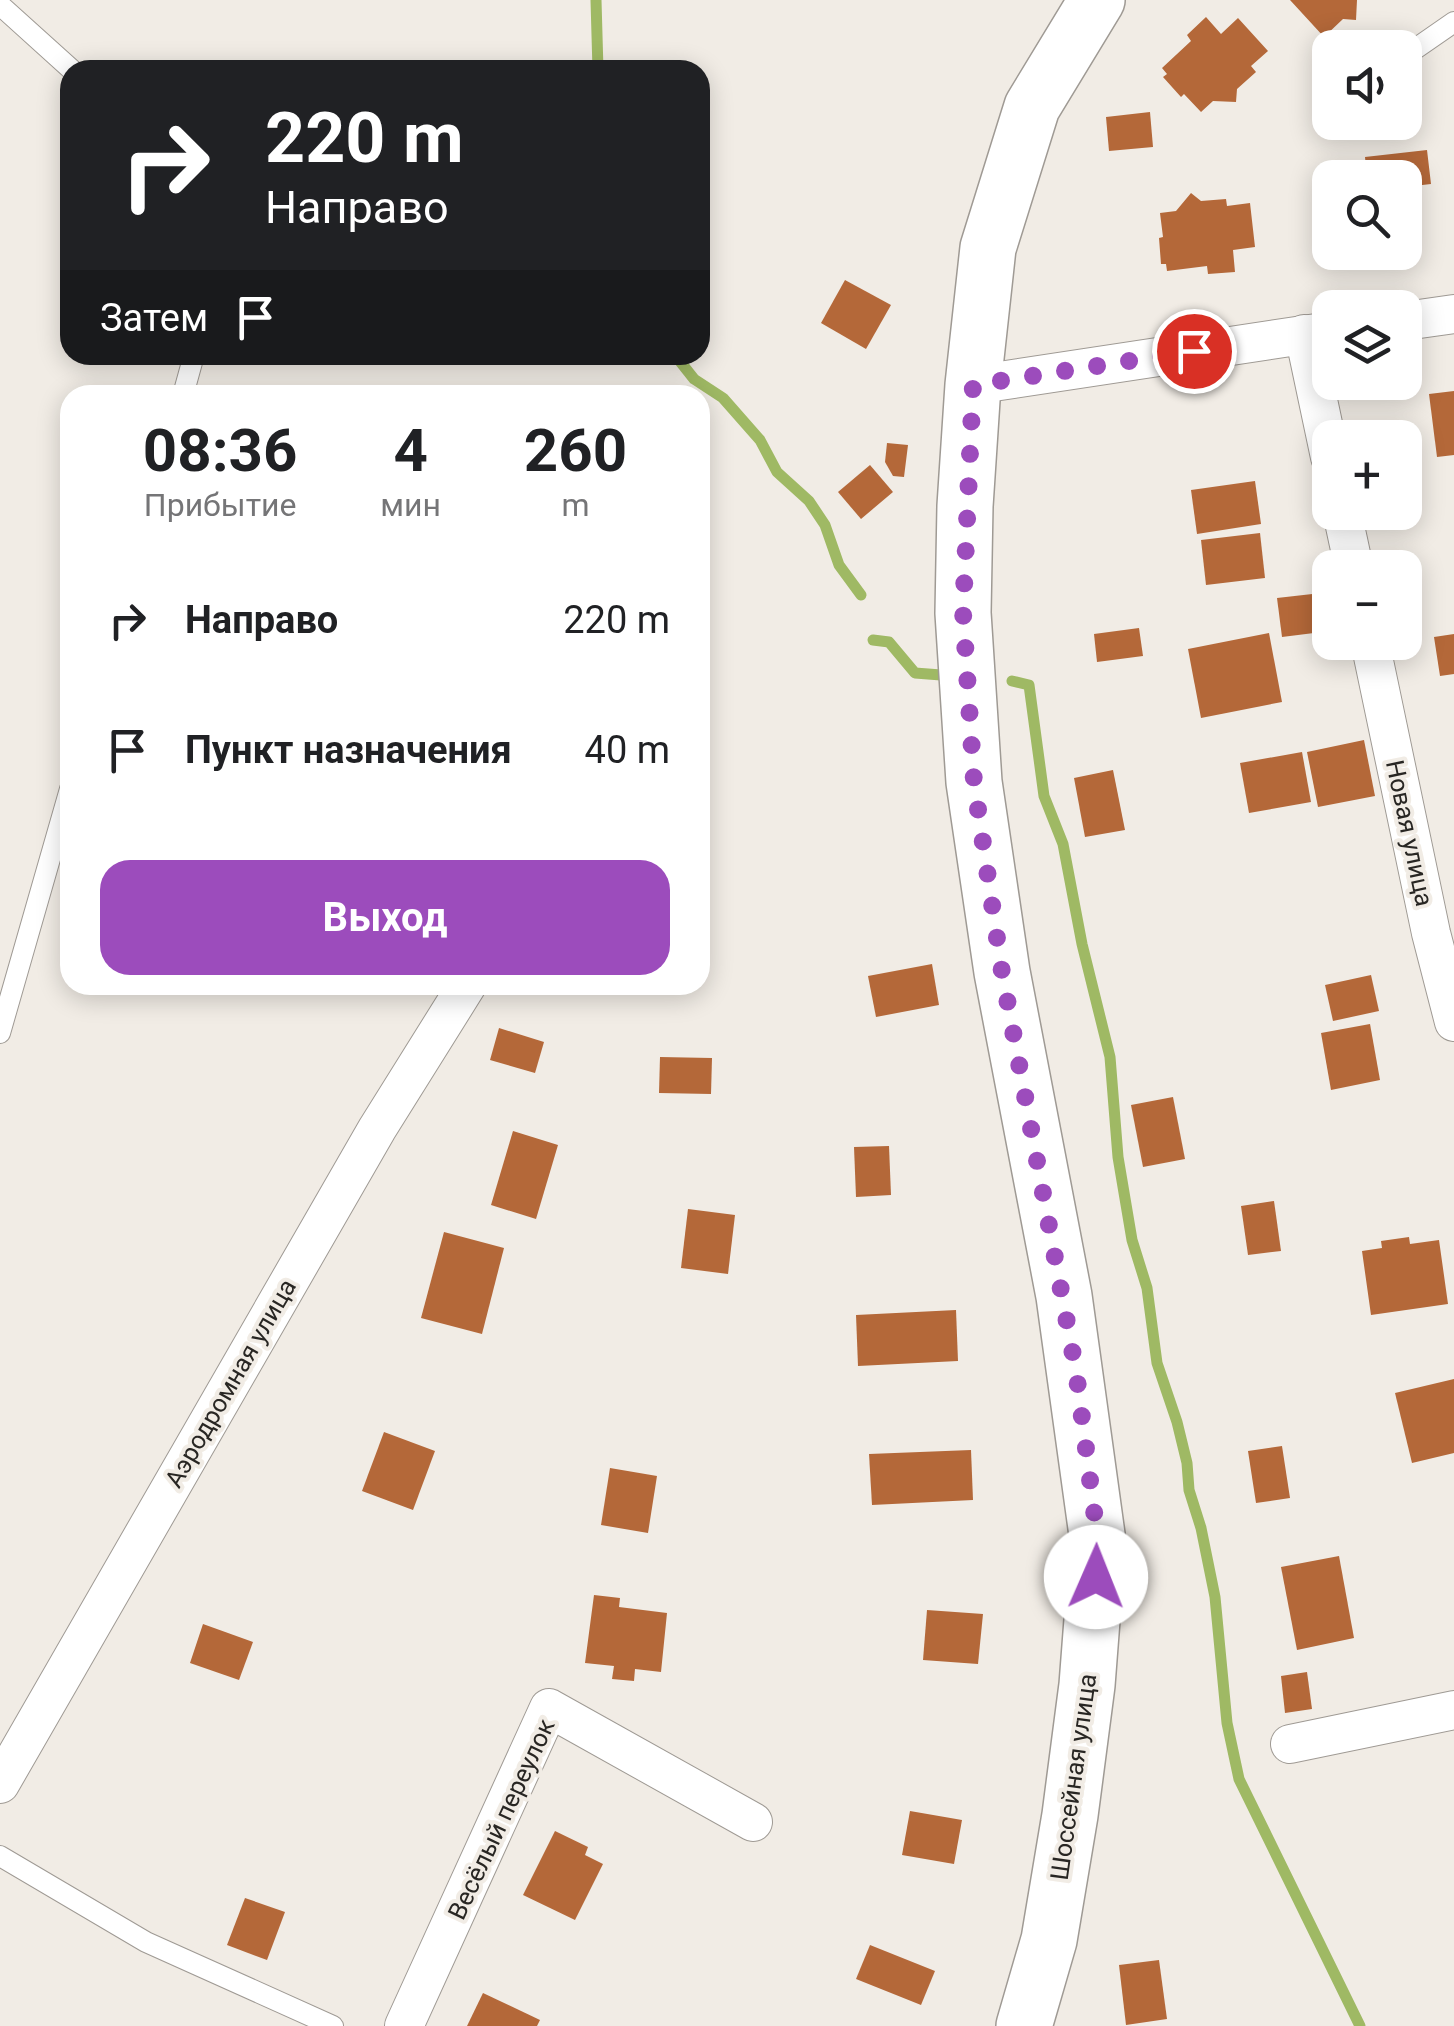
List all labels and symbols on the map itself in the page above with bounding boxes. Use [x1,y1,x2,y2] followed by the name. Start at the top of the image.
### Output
[1152,309,1237,394] pin
[1380,757,1439,909] street label: Новая улица
[159,1274,302,1493] street label: Аэродромная улица
[1044,1525,1148,1629] position arrow
[1045,1672,1102,1882] street label: Шоссейная улица
[442,1714,561,1924] street label: Весёлый переулок

